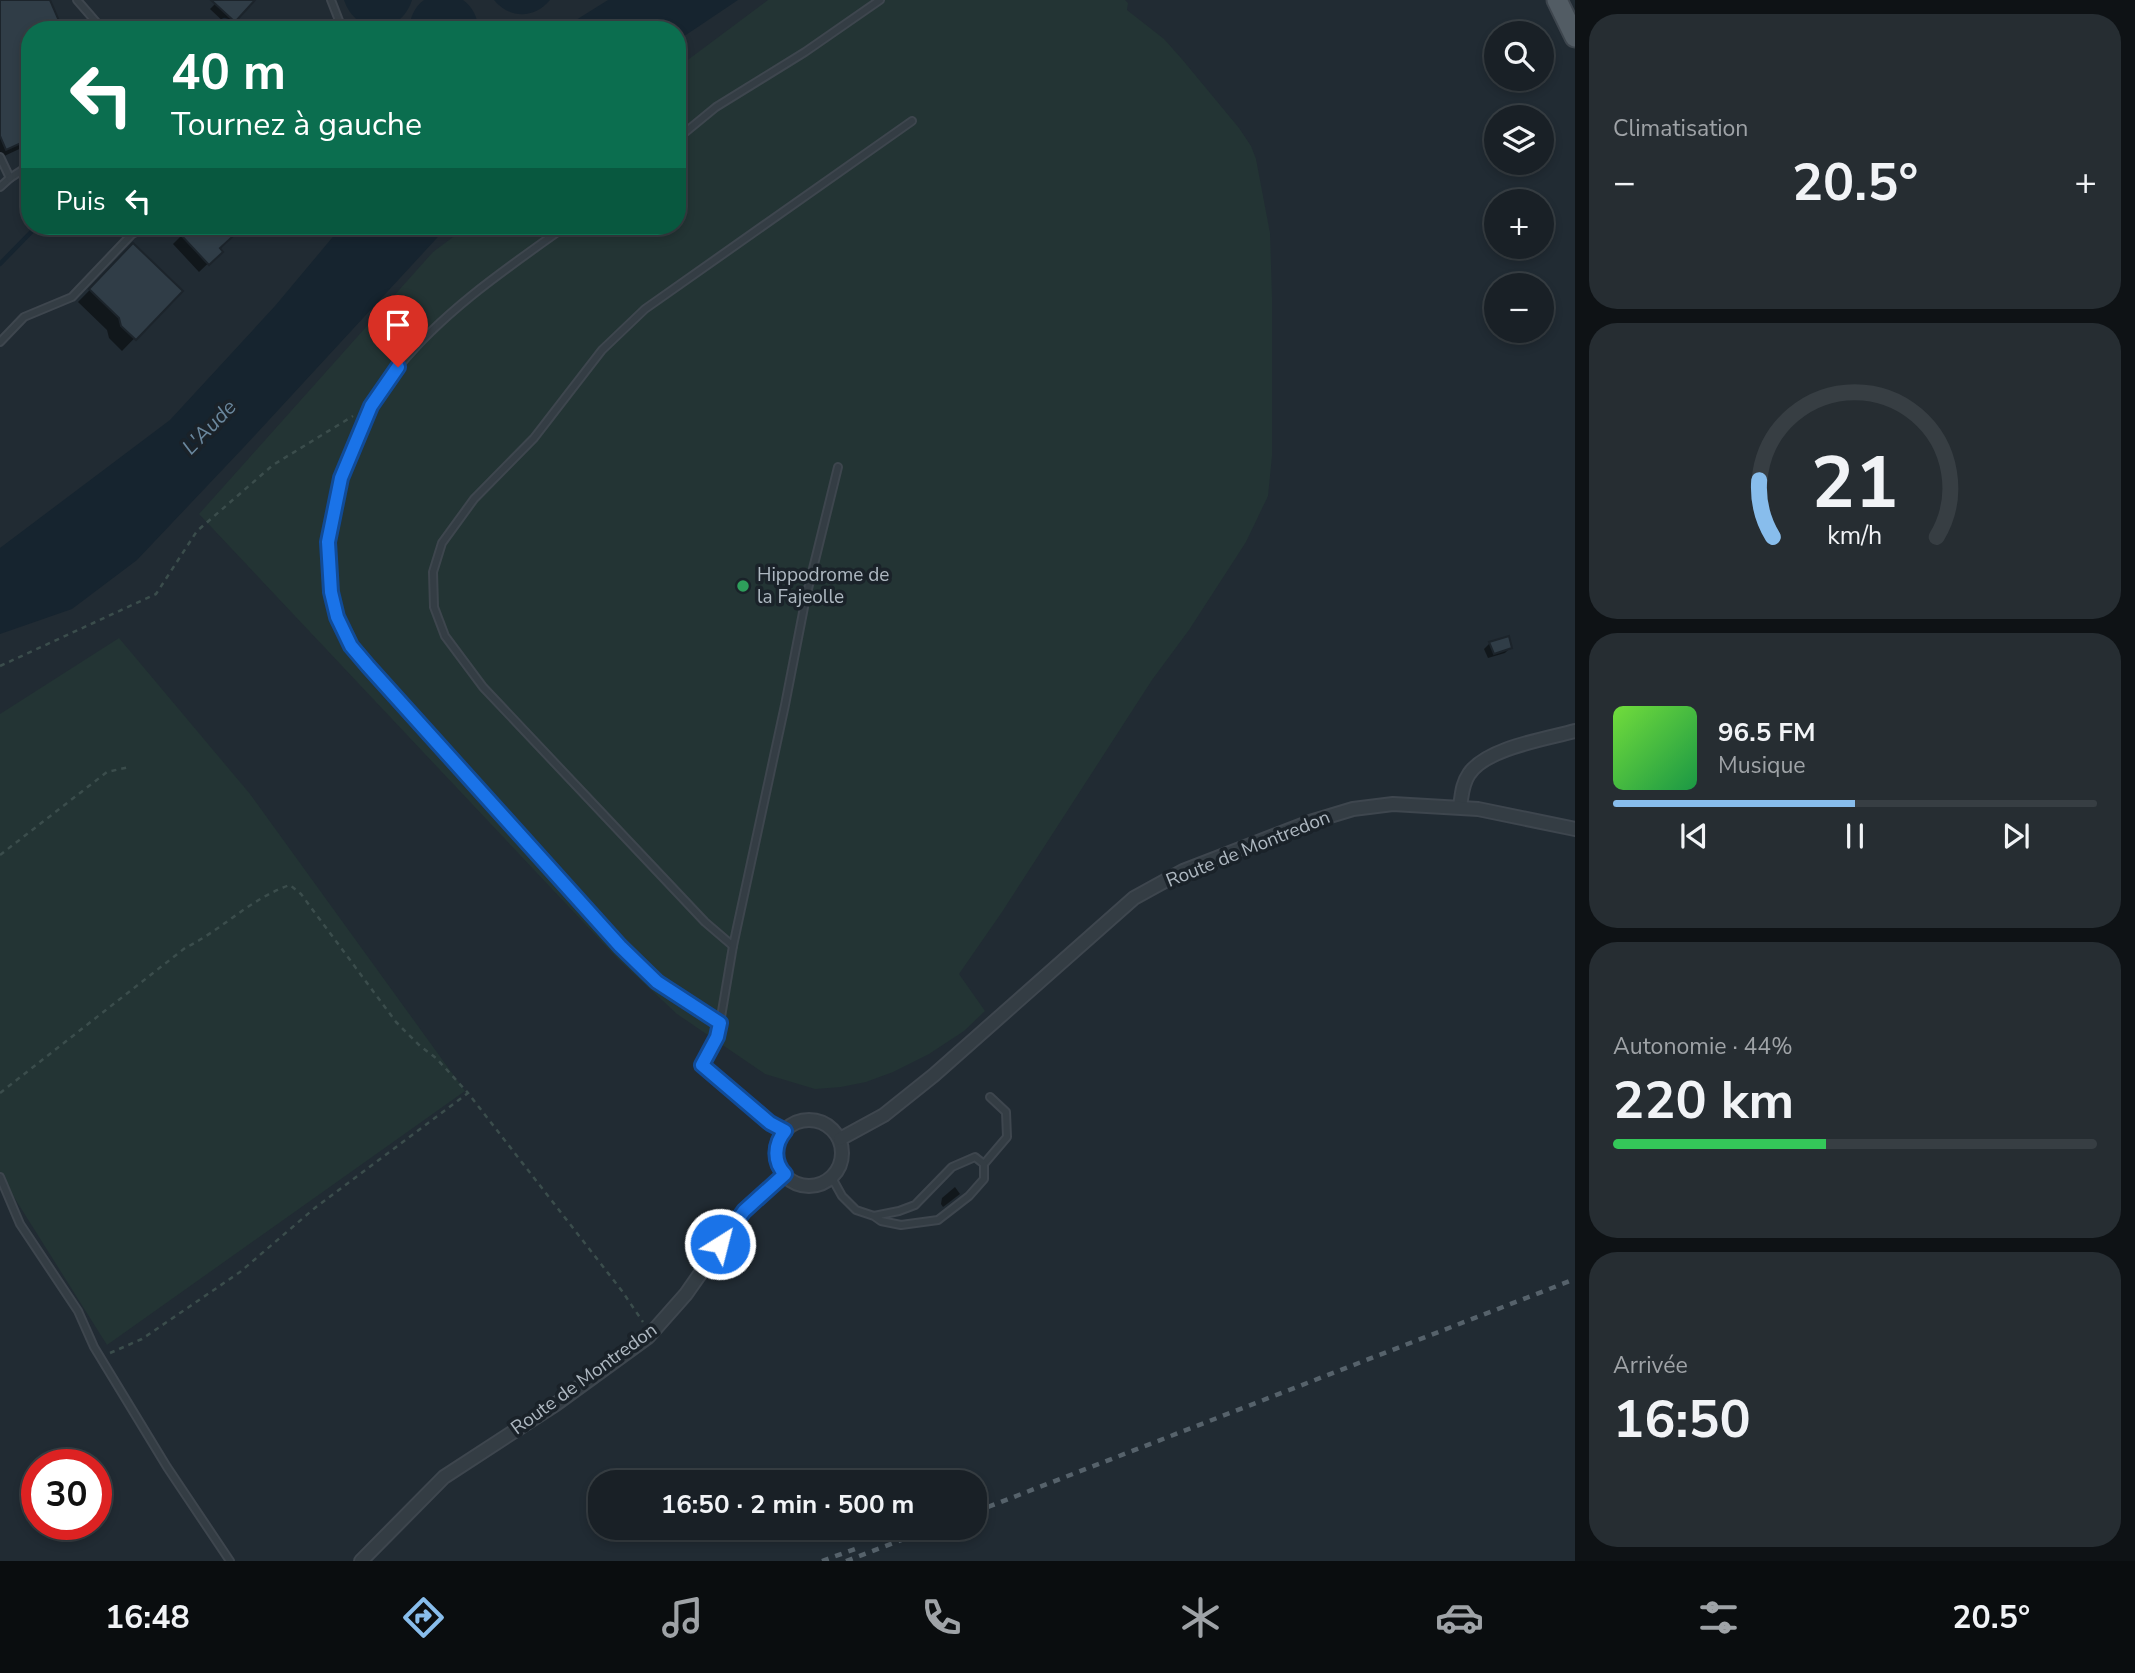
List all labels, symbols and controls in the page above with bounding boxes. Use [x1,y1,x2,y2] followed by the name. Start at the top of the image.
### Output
[1484,21,1554,343] map controls
[1484,21,1554,91] button: search
[171,39,286,106] text: 40 m
[56,49,147,140] icon: left
[171,103,422,146] text: Tournez à gauche
[1484,105,1554,175] button: layers
[1613,113,1748,144] text: Climatisation
[1792,147,1918,218] text: 20.5°
[1613,157,1636,208] text: −
[2074,157,2097,208] text: +
[119,182,157,220] icon: left
[56,184,105,219] text: Puis
[1484,189,1554,259] button: +
[1484,273,1554,343] button: −
[368,295,428,367] pin
[379,306,417,344] icon: arrive
[176,393,242,461] water label: L'Aude
[1811,434,1899,534] text: 21
[1827,519,1883,553] text: km/h
[757,562,889,610] place label: Hippodrome de la Fajeolle
[735,578,751,594] marker: Hippodrome de la Fajeolle
[1718,715,1815,750] text: 96.5 FM
[1718,750,1806,781] text: Musique
[1162,804,1334,894] street label: Route de Montredon
[1675,817,1713,855] icon: previous
[1836,817,1874,855] icon: pause
[1997,817,2035,855] icon: next
[1613,1031,1793,1062] text: Autonomie · 44%
[1613,1065,1794,1136] text: 220 km
[683,1207,757,1281] position arrow
[506,1317,662,1441] street label: Route de Montredon
[1613,1350,1688,1381] text: Arrivée
[1613,1384,1751,1455] text: 16:50
[21,1449,112,1540] speed limit sign: 30
[661,1487,914,1522] text: 16:50 · 2 min · 500 m
[399,1593,448,1642] icon: directions
[658,1593,707,1642] icon: music
[917,1593,966,1642] icon: phone
[1176,1593,1225,1642] icon: climate
[1435,1593,1484,1642] icon: car
[1694,1593,1743,1642] icon: filters
[105,1596,190,1639] text: 16:48
[1952,1596,2030,1639] text: 20.5°

